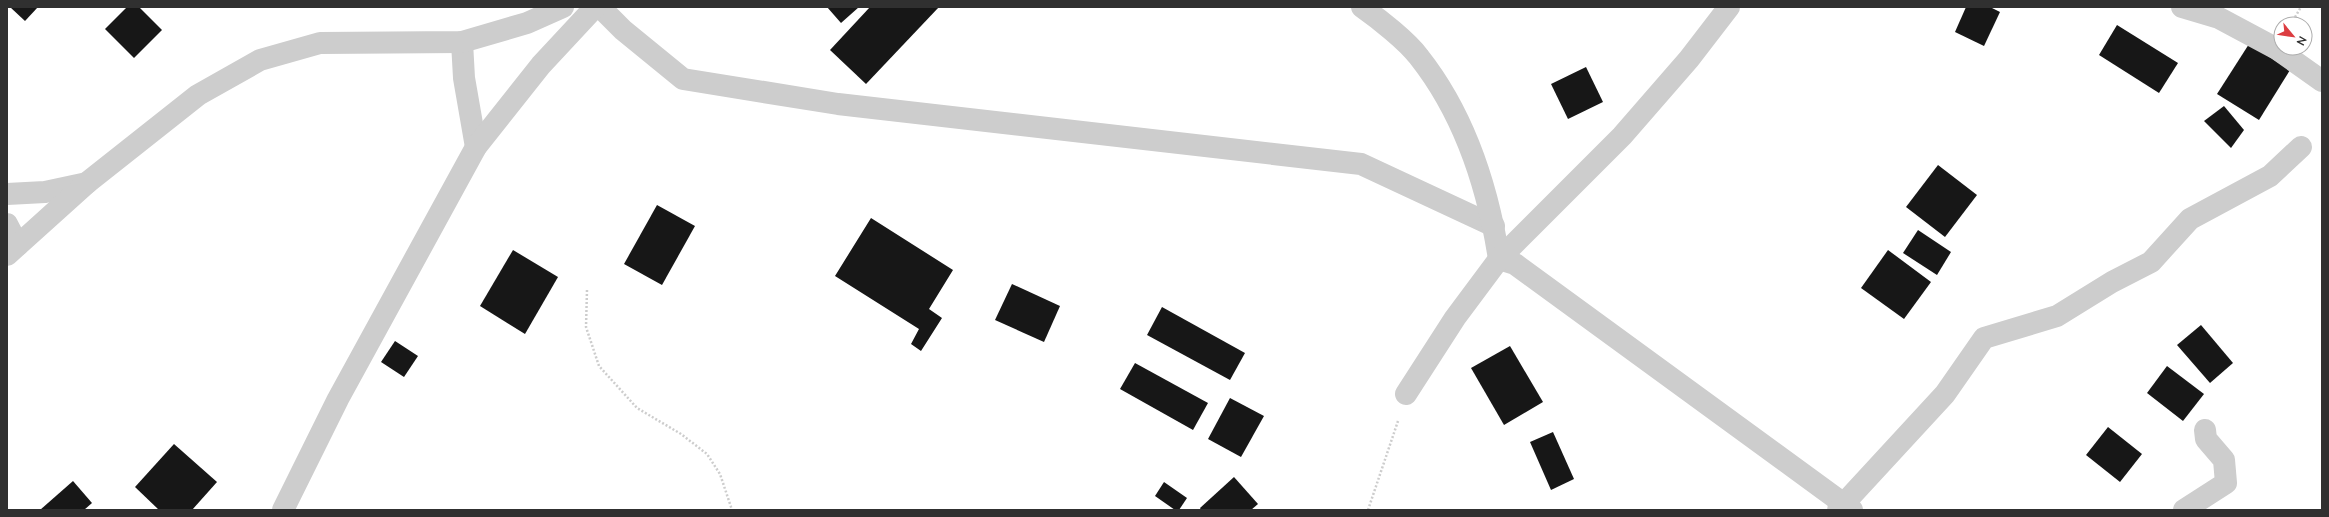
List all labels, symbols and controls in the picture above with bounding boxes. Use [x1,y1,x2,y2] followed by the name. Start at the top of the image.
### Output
[2273,16,2313,56] north arrow
[2294,34,2310,48] text: N

